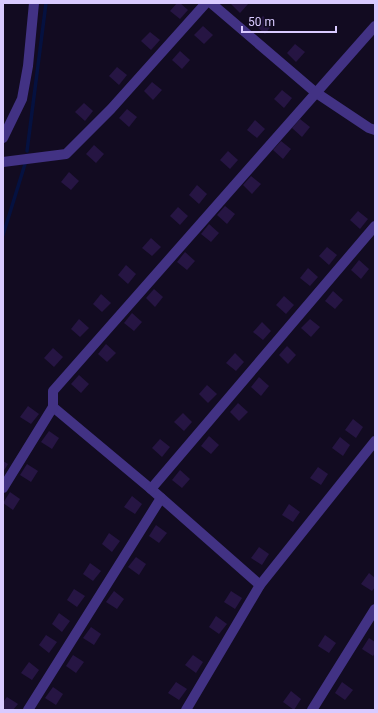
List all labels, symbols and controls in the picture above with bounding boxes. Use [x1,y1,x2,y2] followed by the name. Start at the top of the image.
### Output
[242,8,336,34] scale bar
[248,15,275,29] text: 50 m

